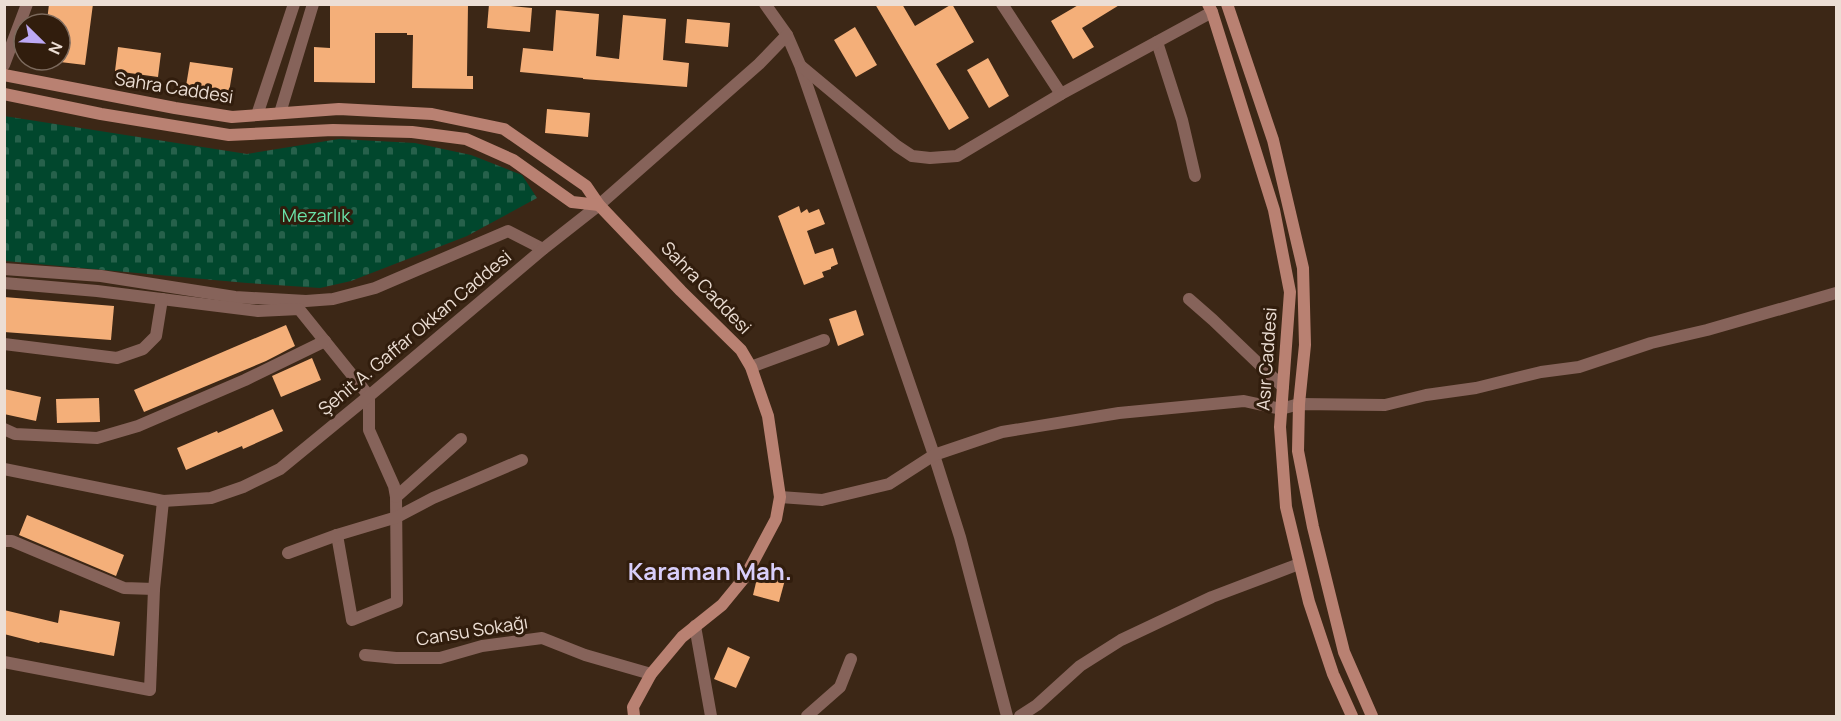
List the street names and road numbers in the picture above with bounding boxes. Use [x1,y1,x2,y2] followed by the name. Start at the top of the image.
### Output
[113,66,235,108] street label: Sahra Caddesi
[656,236,757,339] street label: Sahra Caddesi
[313,244,516,420] street label: Şehit A. Gaffar Okkan Caddesi
[1250,306,1282,411] street label: Asır Caddesi
[414,609,529,651] street label: Cansu Sokağı

